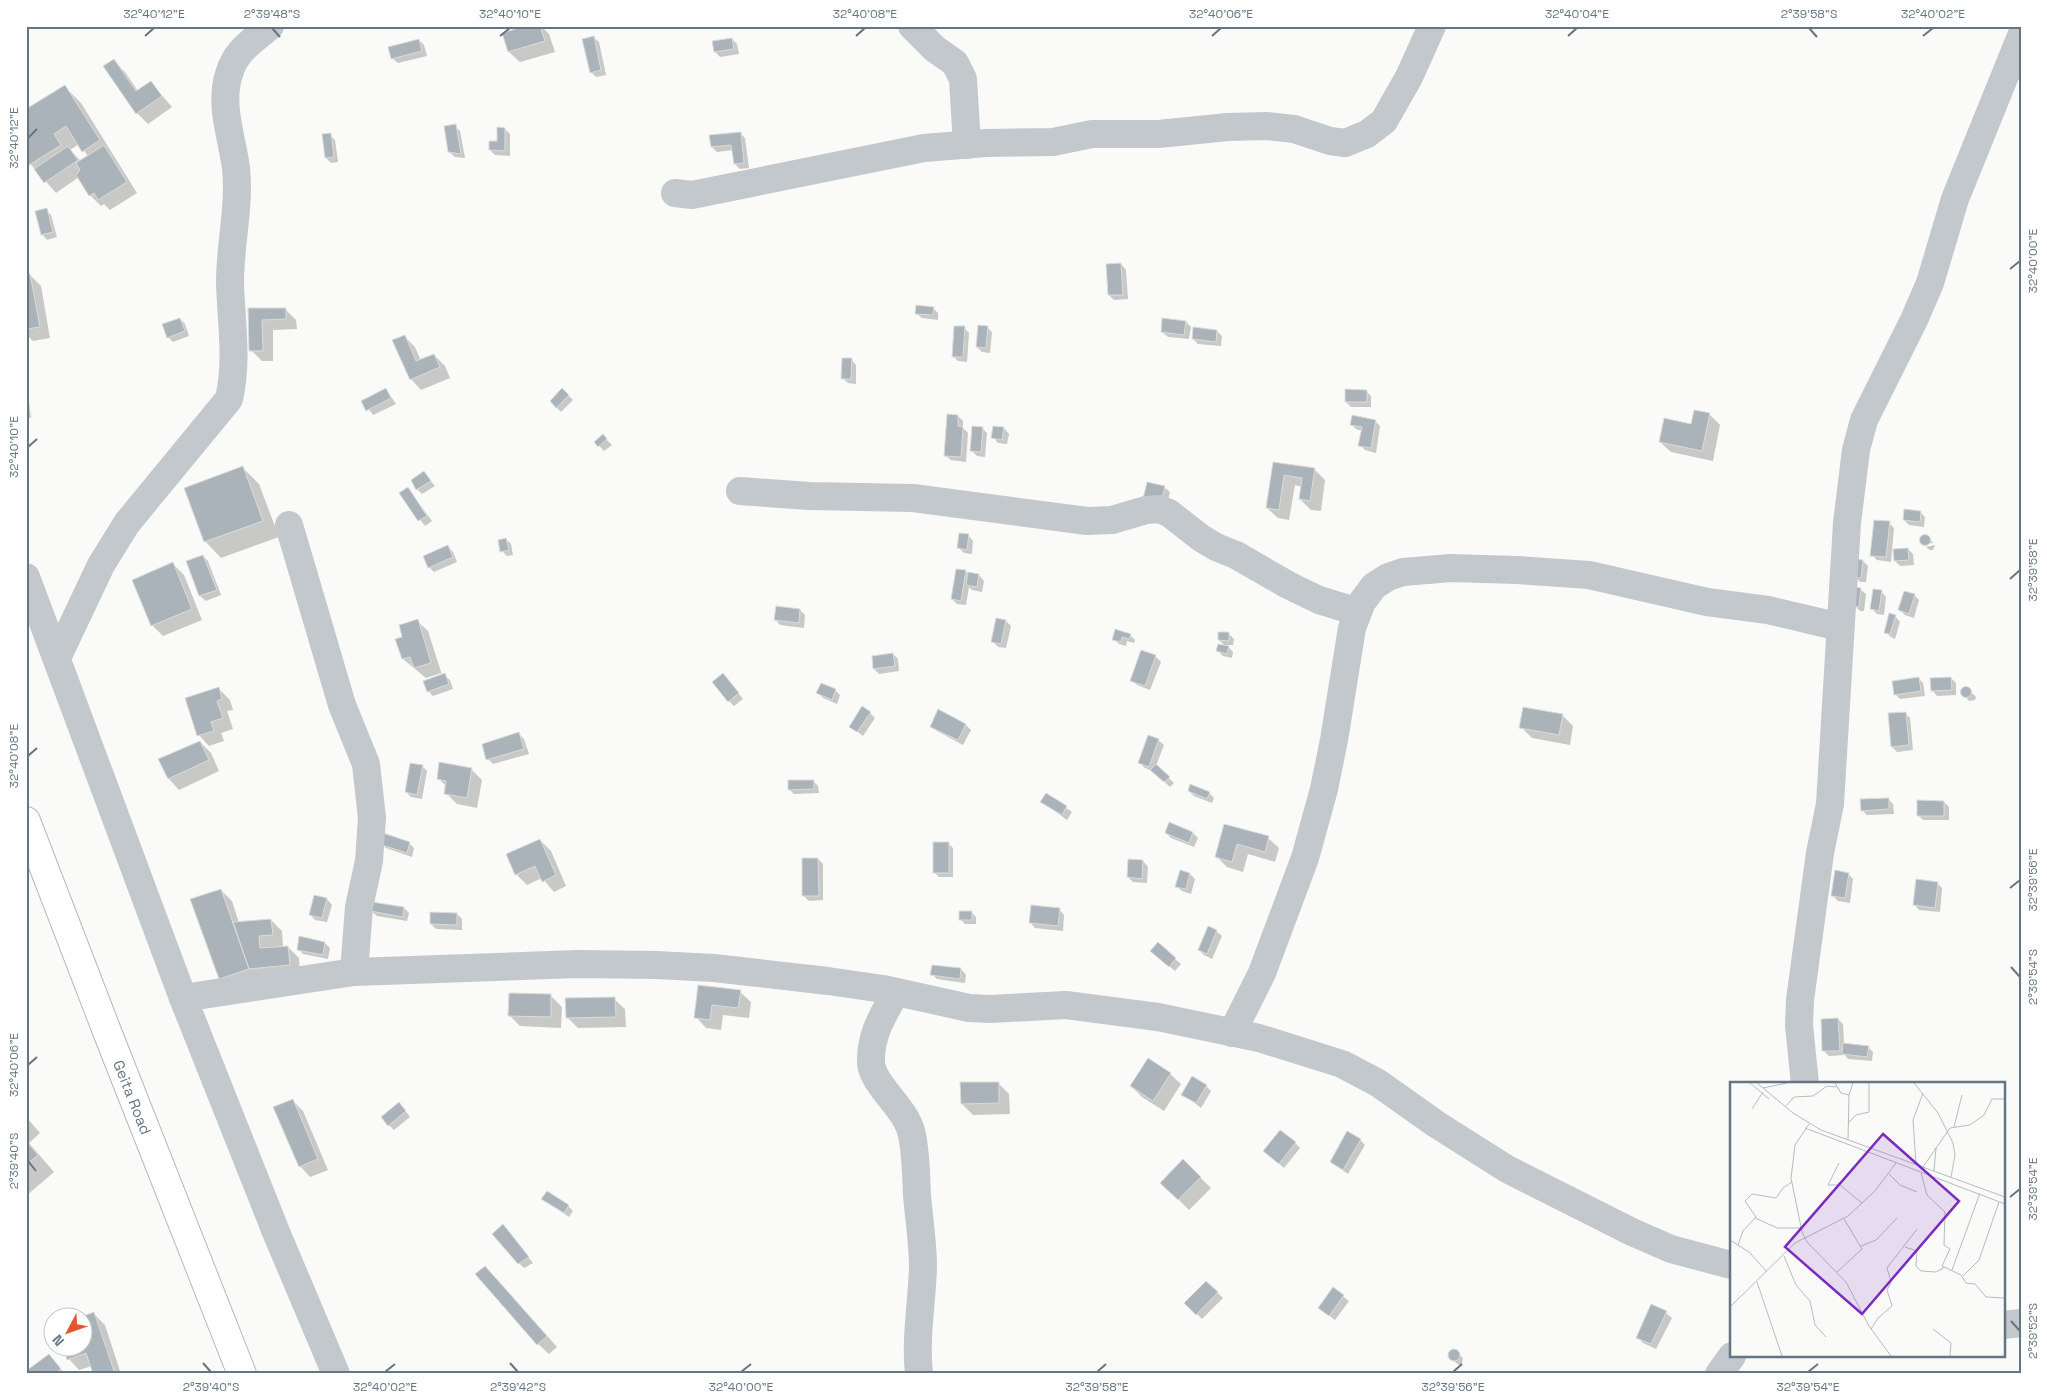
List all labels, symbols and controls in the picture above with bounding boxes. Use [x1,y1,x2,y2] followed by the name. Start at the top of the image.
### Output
[123,6,185,22] text: 32°40'12"E
[244,6,300,22] text: 2°39'48"S
[479,6,541,22] text: 32°40'10"E
[833,6,897,22] text: 32°40'08"E
[1189,6,1253,22] text: 32°40'06"E
[1545,6,1609,22] text: 32°40'04"E
[1781,6,1837,22] text: 2°39'58"S
[1901,6,1965,22] text: 32°40'02"E
[6,107,22,169] text: 32°40'12"E
[2025,229,2041,293] text: 32°40'00"E
[6,416,22,478] text: 32°40'10"E
[2025,538,2041,602] text: 32°39'58"E
[6,724,22,788] text: 32°40'08"E
[2025,848,2041,912] text: 32°39'56"E
[2025,949,2041,1005] text: 2°39'54"S
[6,1033,22,1097] text: 32°40'06"E
[110,1057,156,1137] street label: Geita Road
[1730,1082,2004,1358] inset map
[6,1133,22,1189] text: 2°39'40"S
[2025,1157,2041,1220] text: 32°39'54"E
[2025,1303,2041,1359] text: 2°39'52"S
[42,1308,92,1358] north arrow
[48,1331,68,1350] text: N
[183,1379,239,1395] text: 2°39'40"S
[353,1379,417,1395] text: 32°40'02"E
[490,1379,546,1395] text: 2°39'42"S
[709,1379,773,1395] text: 32°40'00"E
[1065,1379,1129,1395] text: 32°39'58"E
[1421,1379,1485,1395] text: 32°39'56"E
[1777,1379,1840,1395] text: 32°39'54"E

